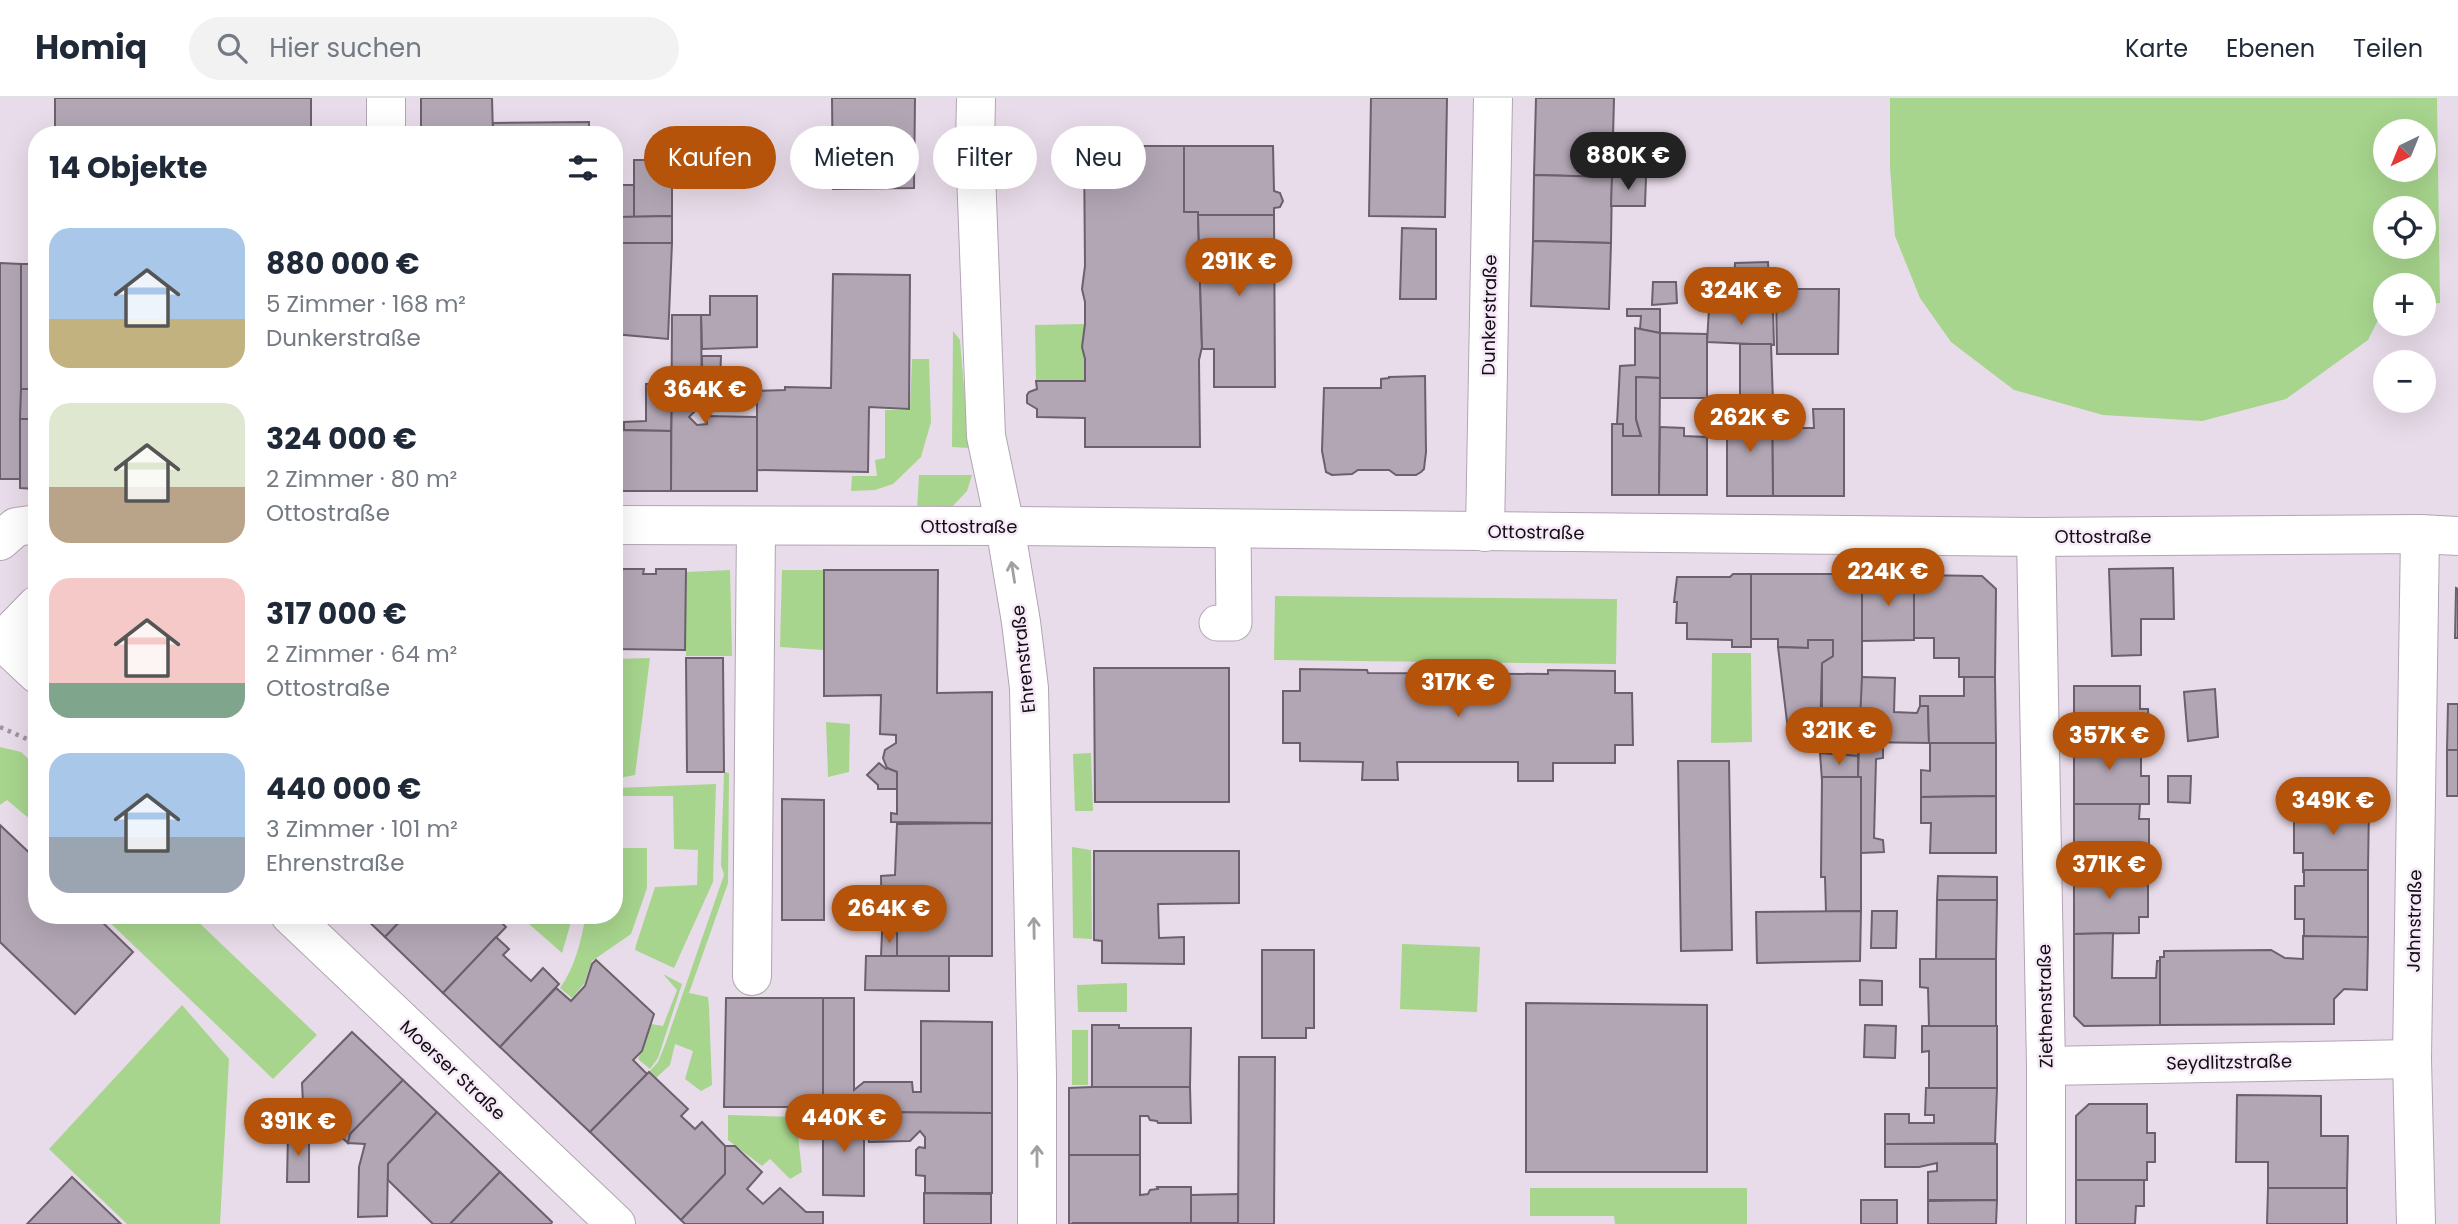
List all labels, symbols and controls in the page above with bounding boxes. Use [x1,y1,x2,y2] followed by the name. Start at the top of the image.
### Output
[189,17,679,80] search box
[35,24,147,71] text: Homiq
[213,29,251,67] icon: search
[269,30,422,66] text: Hier suchen
[2125,32,2188,65] text: Karte
[2226,32,2315,65] text: Ebenen
[2353,32,2423,65] text: Teilen
[2373,119,2436,182] north arrow
[2373,119,2436,413] map controls
[644,126,776,189] chip: Kaufen
[790,126,919,189] chip: Mieten
[933,126,1037,189] chip: Filter
[1051,126,1146,189] chip: Neu
[1571,132,1685,192] pin: 880K €
[1586,139,1670,171] text: 880K €
[49,146,207,189] text: 14 Objekte
[564,149,602,187] icon: filters
[2373,196,2436,259] button: locate
[1182,238,1296,298] pin: 291K €
[266,242,420,285] text: 880 000 €
[1201,245,1277,277] text: 291K €
[1475,254,1503,376] street label: Dunkerstraße
[105,256,189,340] icon: home
[1684,268,1798,327] pin: 324K €
[2373,273,2436,336] button: +
[1700,274,1782,306] text: 324K €
[266,288,466,320] text: 5 Zimmer · 168 m²
[266,322,421,354] text: Dunkerstraße
[2373,350,2436,413] button: −
[648,366,762,426] pin: 364K €
[663,373,747,405] text: 364K €
[1693,394,1807,454] pin: 262K €
[1710,401,1790,433] text: 262K €
[266,417,417,460] text: 324 000 €
[105,431,189,515] icon: home
[266,463,457,495] text: 2 Zimmer · 80 m²
[266,497,390,529] text: Ottostraße
[920,514,1018,539] street label: Ottostraße
[1487,519,1585,545] street label: Ottostraße
[2054,524,2152,549] street label: Ottostraße
[1831,548,1945,608] pin: 224K €
[1847,555,1929,587] text: 224K €
[1006,561,1019,584] one-way arrow
[266,592,407,635] text: 317 000 €
[1005,604,1041,714] street label: Ehrenstraße
[105,606,189,690] icon: home
[266,638,457,670] text: 2 Zimmer · 64 m²
[1401,660,1515,719] pin: 317K €
[1421,666,1495,698] text: 317K €
[266,672,390,704] text: Ottostraße
[1782,708,1896,767] pin: 321K €
[2052,712,2166,772] pin: 357K €
[1802,714,1876,746] text: 321K €
[2069,719,2149,751] text: 357K €
[266,767,421,810] text: 440 000 €
[2276,778,2390,837] pin: 349K €
[105,781,189,865] icon: home
[2292,784,2374,816] text: 349K €
[266,813,458,845] text: 3 Zimmer · 101 m²
[2052,842,2166,901] pin: 371K €
[266,847,405,879] text: Ehrenstraße
[2072,848,2146,880] text: 371K €
[2401,869,2427,973] street label: Jahnstraße
[832,886,946,945] pin: 264K €
[848,892,930,924] text: 264K €
[1027,917,1041,940] one-way arrow
[2031,944,2059,1068] street label: Ziethenstraße
[395,1014,511,1126] street label: Moerser Straße
[2166,1048,2292,1076] street label: Seydlitzstraße
[787,1094,901,1154] pin: 440K €
[241,1098,355,1158] pin: 391K €
[801,1101,887,1133] text: 440K €
[260,1105,336,1137] text: 391K €
[1030,1145,1044,1168] one-way arrow

